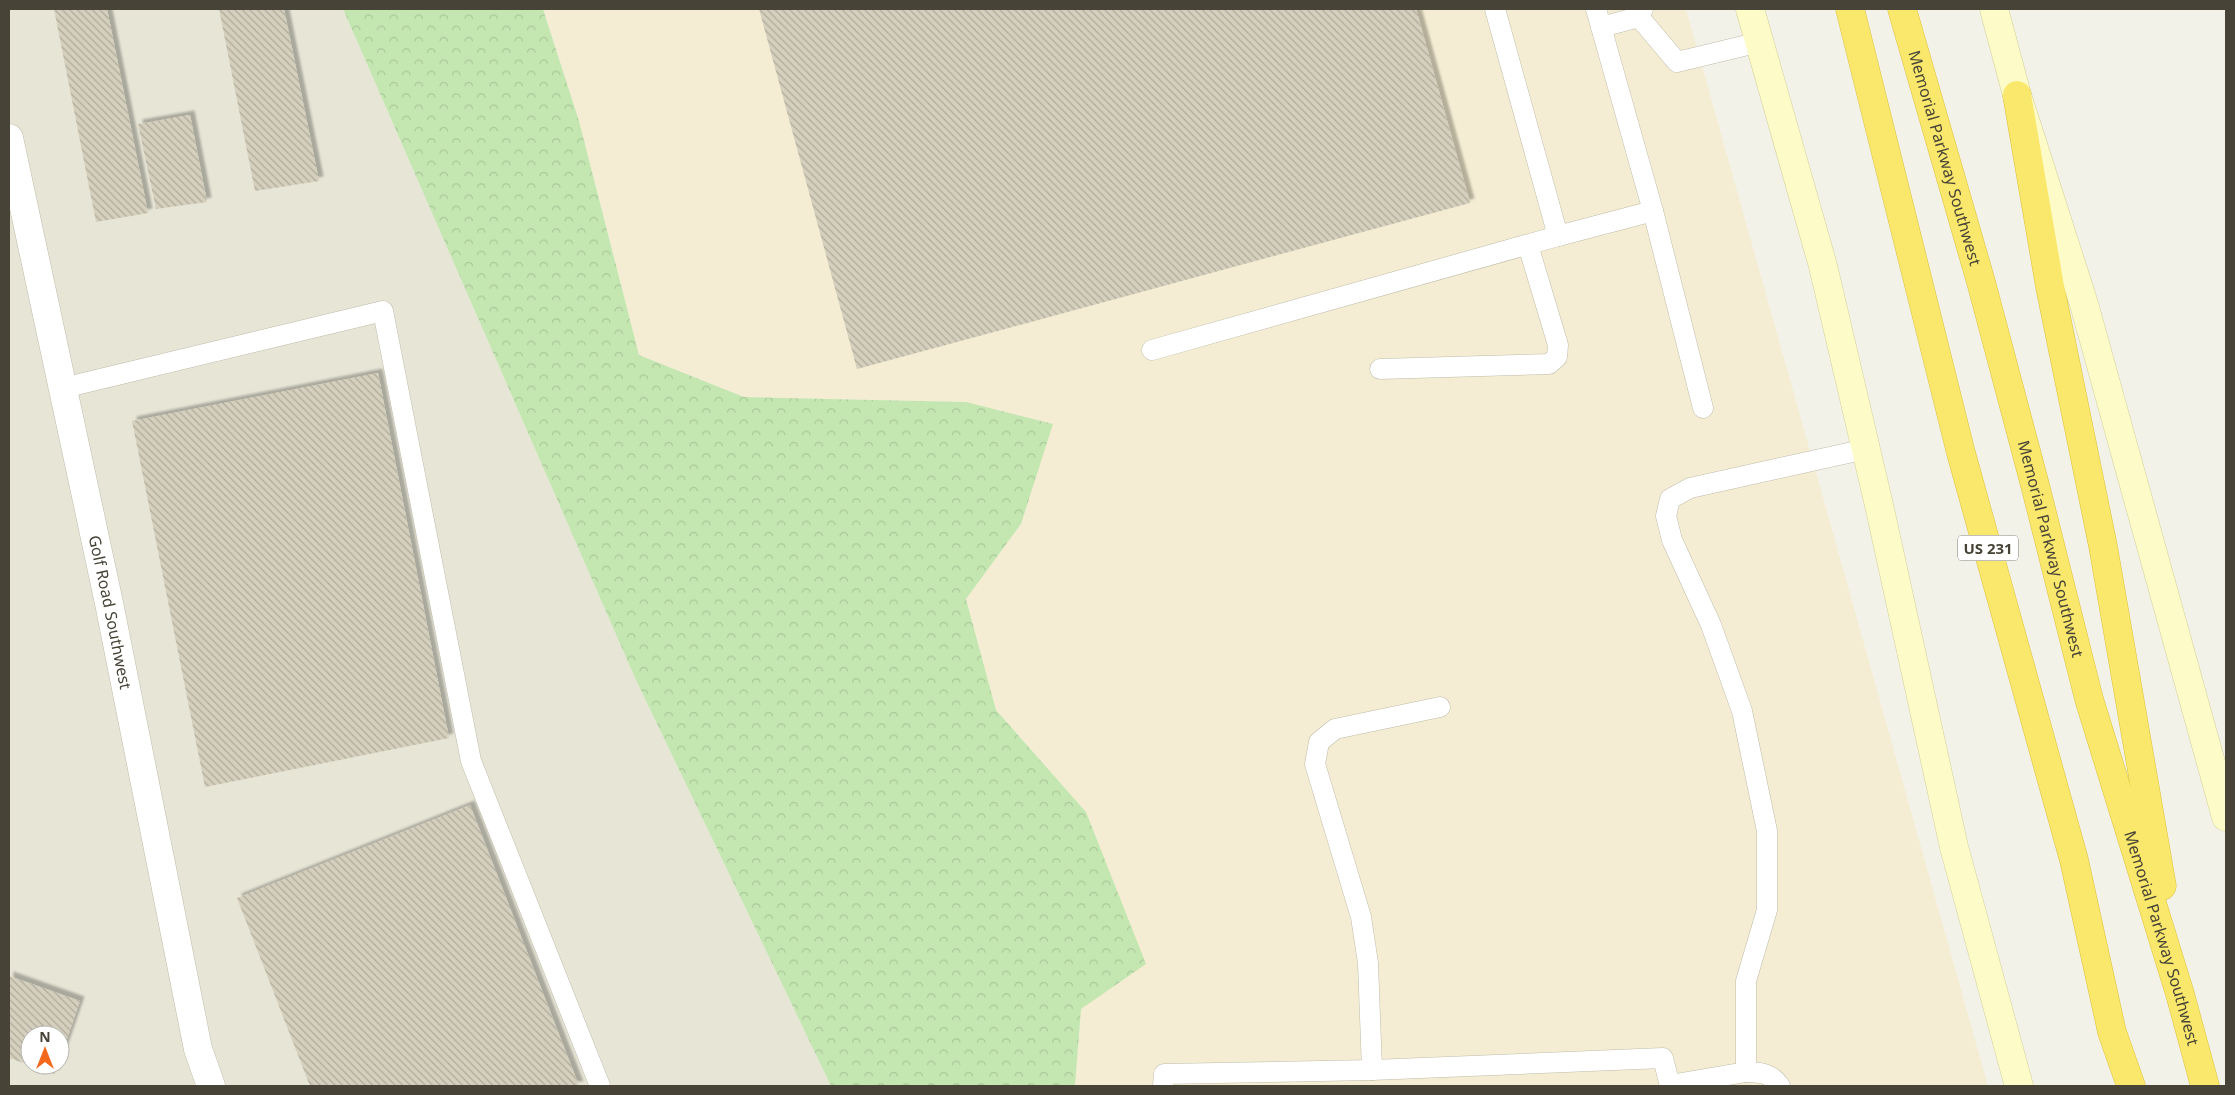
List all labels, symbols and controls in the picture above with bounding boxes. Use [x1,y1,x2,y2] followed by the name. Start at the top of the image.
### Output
[1904,48,1987,268] street label: Memorial Parkway Southwest
[2013,438,2089,660] street label: Memorial Parkway Southwest
[84,533,137,691] street label: Golf Road Southwest
[1958,536,2018,560] road number: US 231
[2119,828,2205,1048] street label: Memorial Parkway Southwest
[20,1025,70,1075] north arrow
[39,1027,51,1046] text: N

